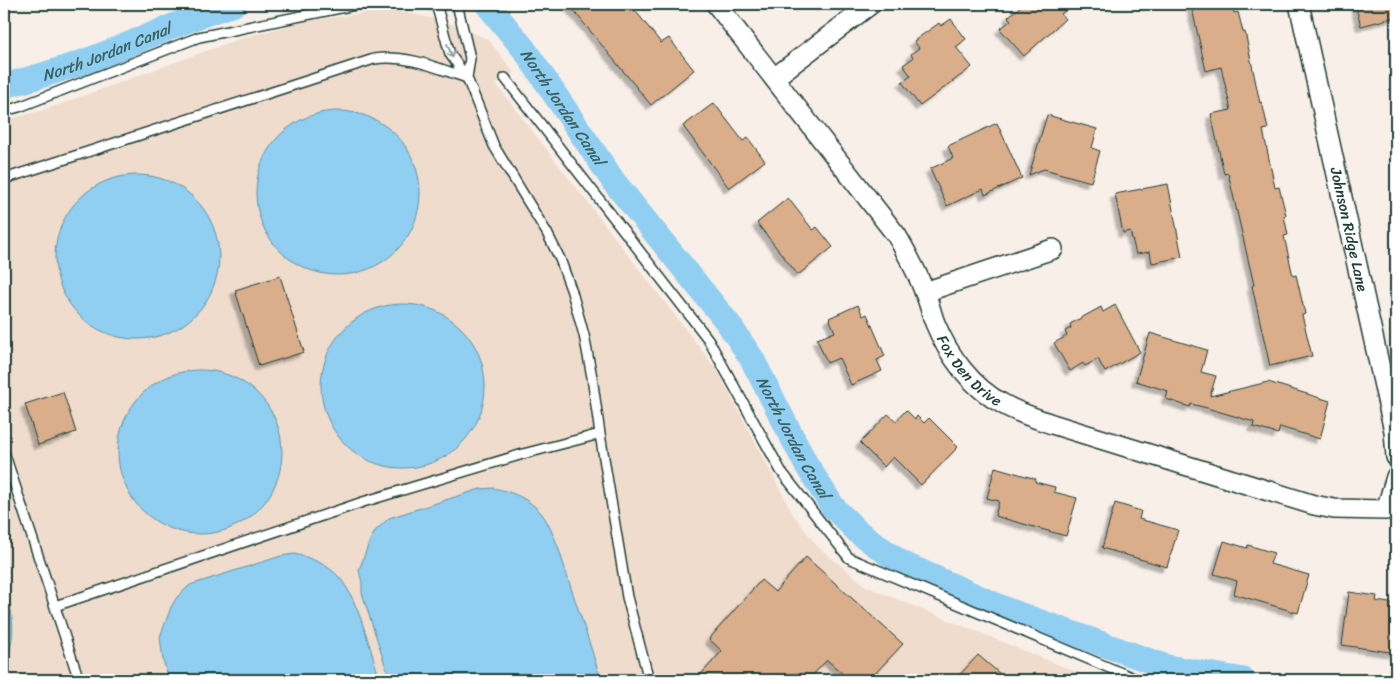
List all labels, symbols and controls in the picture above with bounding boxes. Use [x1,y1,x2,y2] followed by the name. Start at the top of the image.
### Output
[38,13,179,90] water label: North Jordan Canal
[446,43,456,58] one-way arrow
[512,43,615,174] water label: North Jordan Canal
[1323,164,1376,294] street label: Johnson Ridge Lane
[929,330,1007,414] street label: Fox Den Drive
[748,371,840,508] water label: North Jordan Canal

